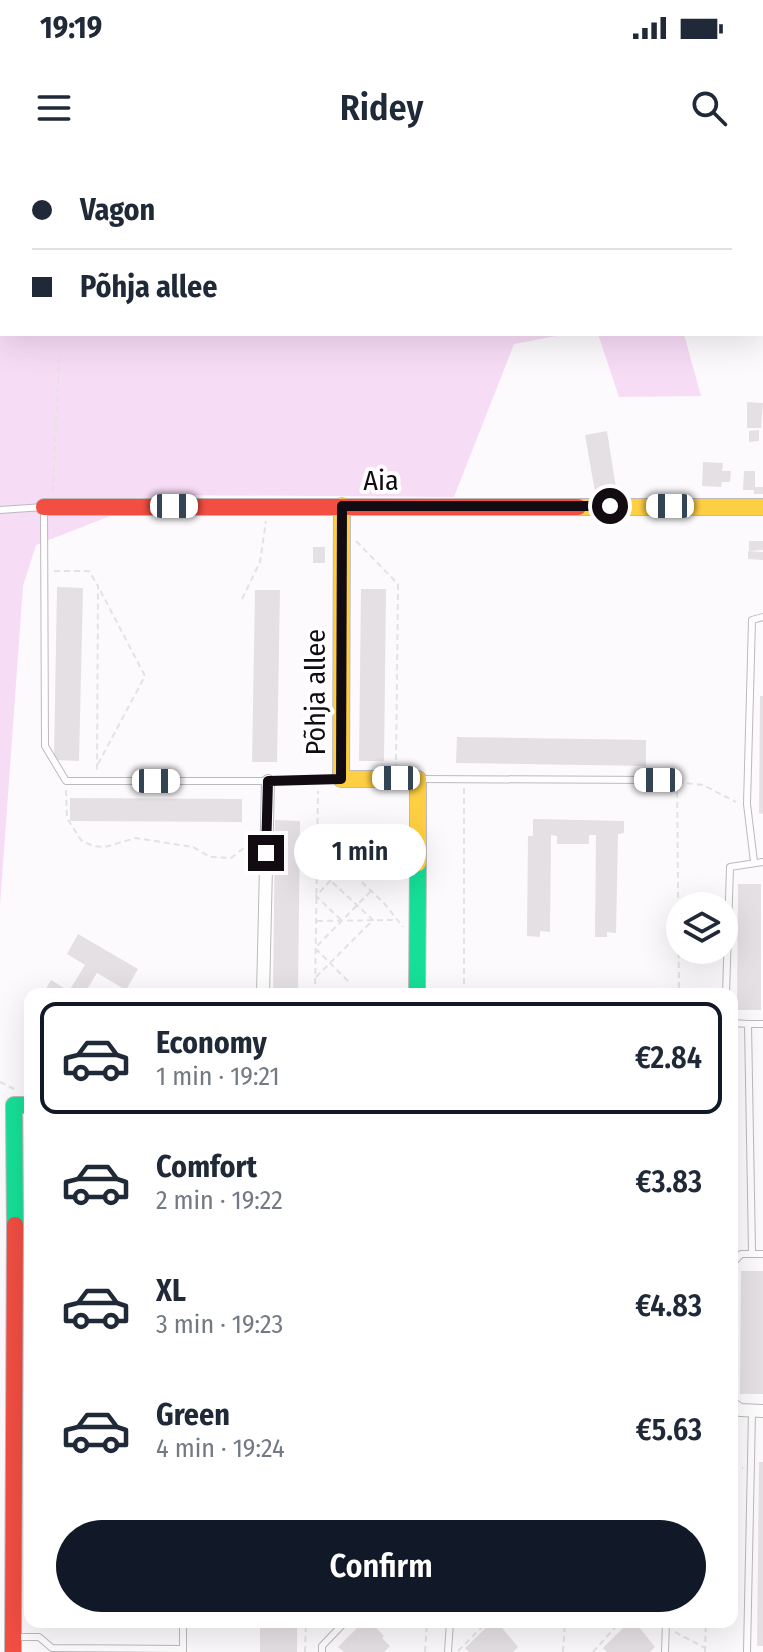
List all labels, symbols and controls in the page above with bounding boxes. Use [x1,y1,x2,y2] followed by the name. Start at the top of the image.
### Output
[40,10,102,46] text: 19:19
[32,86,76,130] icon: menu
[340,86,423,130] text: Ridey
[687,86,731,130] icon: search
[80,192,155,228] text: Vagon
[80,269,217,305] text: Põhja allee
[363,464,399,497] street label: Aia
[592,488,628,524] route start
[150,494,198,518] car
[646,494,694,518] car
[299,629,332,755] street label: Põhja allee
[372,766,420,790] car
[634,768,682,792] car
[132,769,180,793] car
[294,825,426,881] callout: 1 min
[248,835,284,871] route end
[332,836,388,867] text: 1 min
[666,892,738,964] map controls
[666,892,738,964] button: layers
[60,1022,132,1094] icon: car
[156,1025,267,1061] text: Economy
[635,1040,702,1076] text: €2.84
[156,1061,280,1092] text: 1 min · 19:21
[60,1146,132,1218] icon: car
[156,1149,257,1185] text: Comfort
[635,1164,702,1200] text: €3.83
[156,1185,283,1216] text: 2 min · 19:22
[60,1270,132,1342] icon: car
[156,1273,186,1309] text: XL
[635,1288,702,1324] text: €4.83
[156,1309,283,1340] text: 3 min · 19:23
[60,1394,132,1466] icon: car
[156,1397,230,1433] text: Green
[636,1412,702,1448] text: €5.63
[156,1433,285,1464] text: 4 min · 19:24
[56,1520,706,1612] button: Confirm

